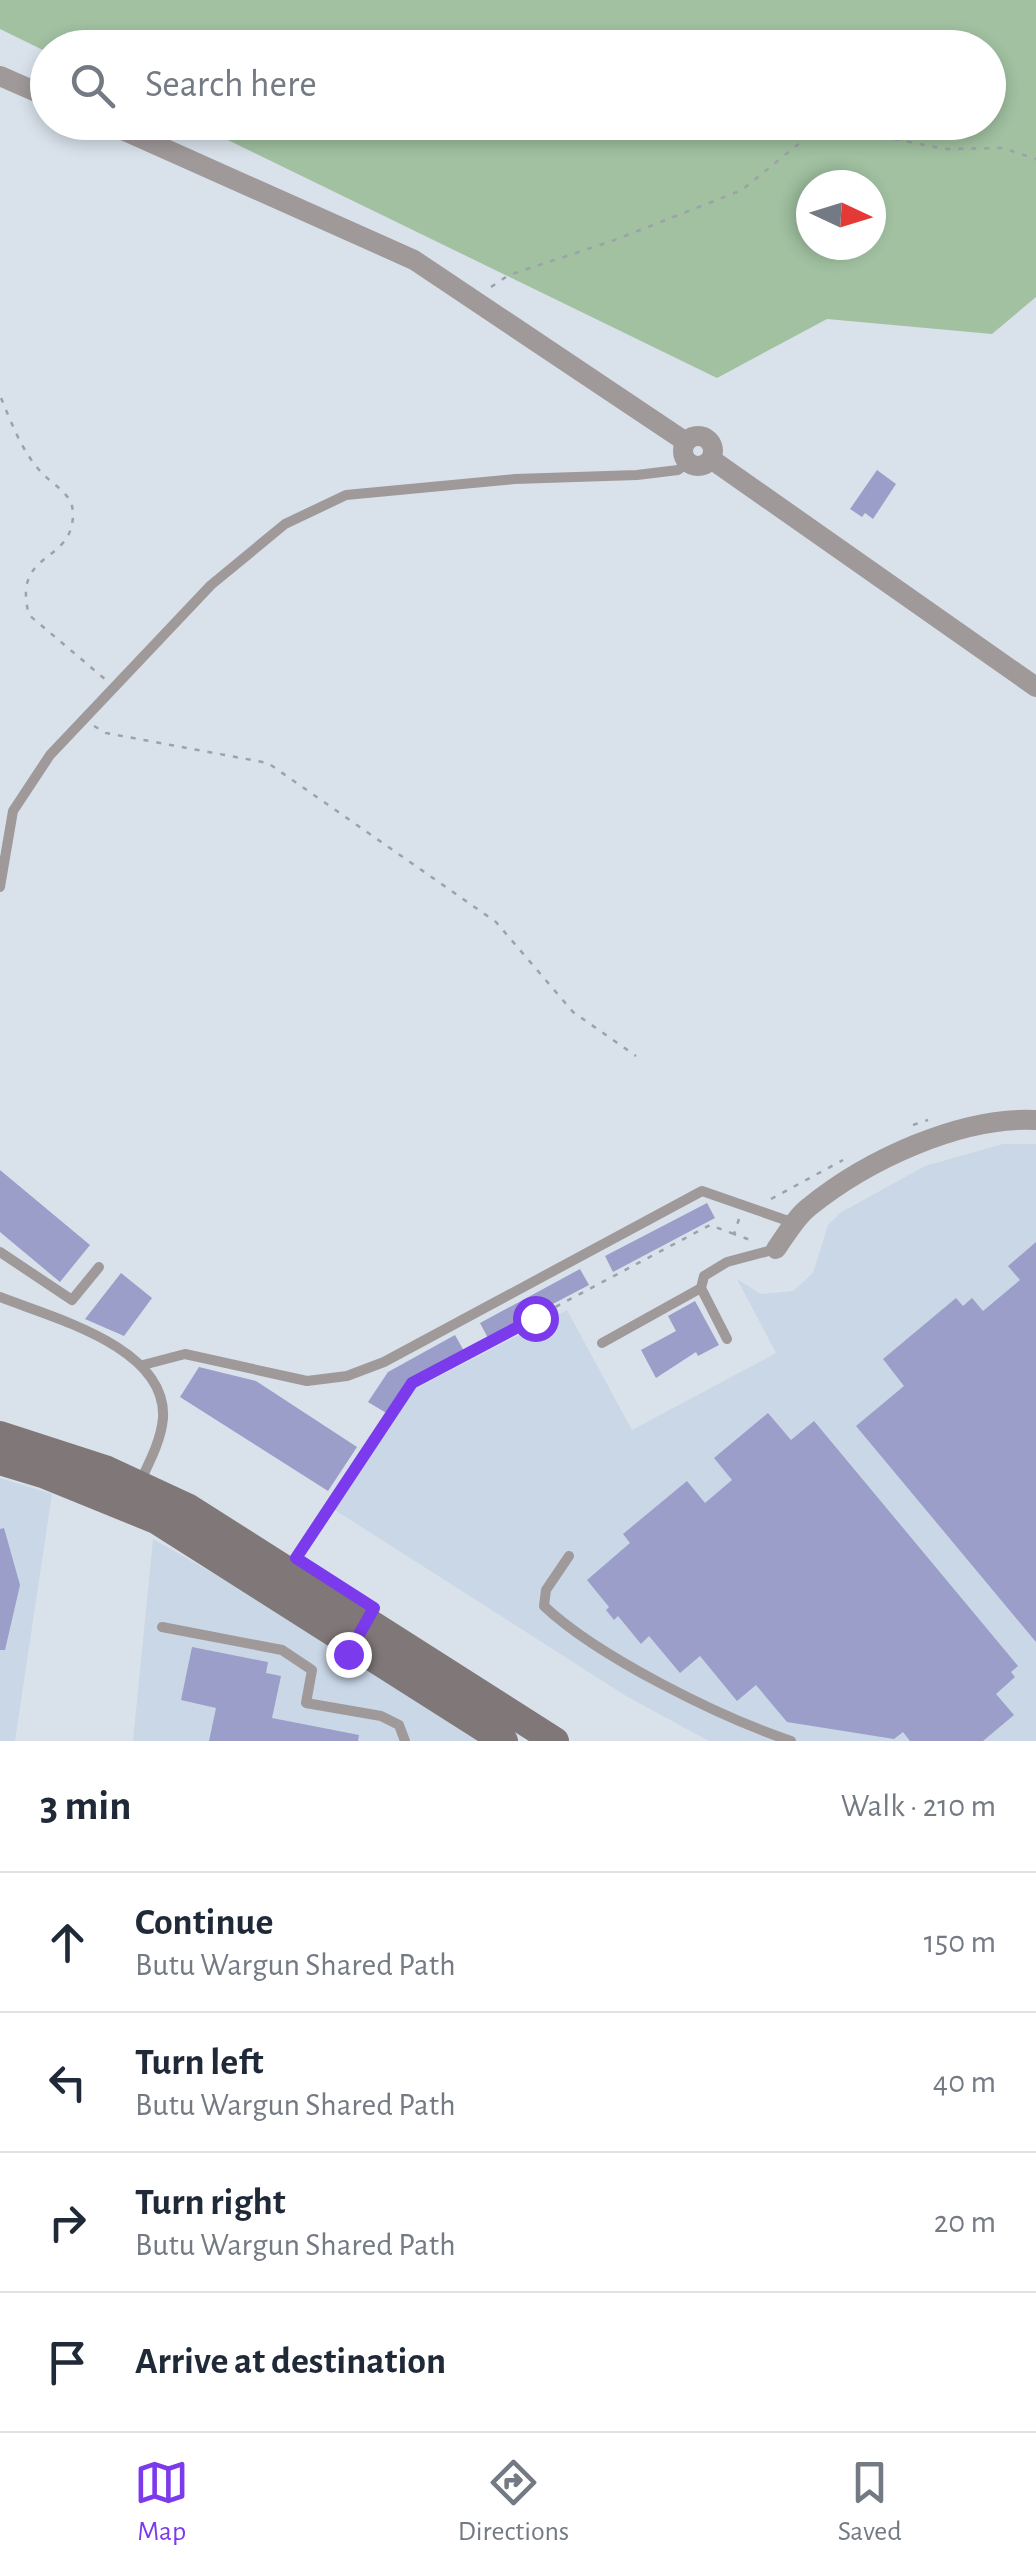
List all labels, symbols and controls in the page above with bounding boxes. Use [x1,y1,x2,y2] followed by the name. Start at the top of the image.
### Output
[30,30,1006,140] search box
[65,58,120,113] icon: search
[145,66,317,104] text: Search here
[796,170,886,260] north arrow
[513,1296,559,1342] route start
[326,1632,372,1678] route end
[40,1785,132,1827] text: 3 min
[841,1790,996,1822] text: Walk · 210 m
[135,1904,273,1942] text: Continue
[40,1915,95,1970] icon: ahead
[924,1926,996,1958] text: 150 m
[135,1949,456,1981] text: Butu Wargun Shared Path
[135,2044,263,2082] text: Turn left
[40,2055,95,2110] icon: left
[933,2066,996,2098] text: 40 m
[135,2089,456,2121] text: Butu Wargun Shared Path
[135,2184,285,2222] text: Turn right
[40,2195,95,2250] icon: right
[934,2206,996,2238] text: 20 m
[135,2229,456,2261] text: Butu Wargun Shared Path
[40,2335,95,2390] icon: arrive
[135,2343,446,2381] text: Arrive at destination
[134,2455,189,2549] tab: Map
[458,2455,569,2549] tab: Directions
[838,2455,902,2549] tab: Saved

